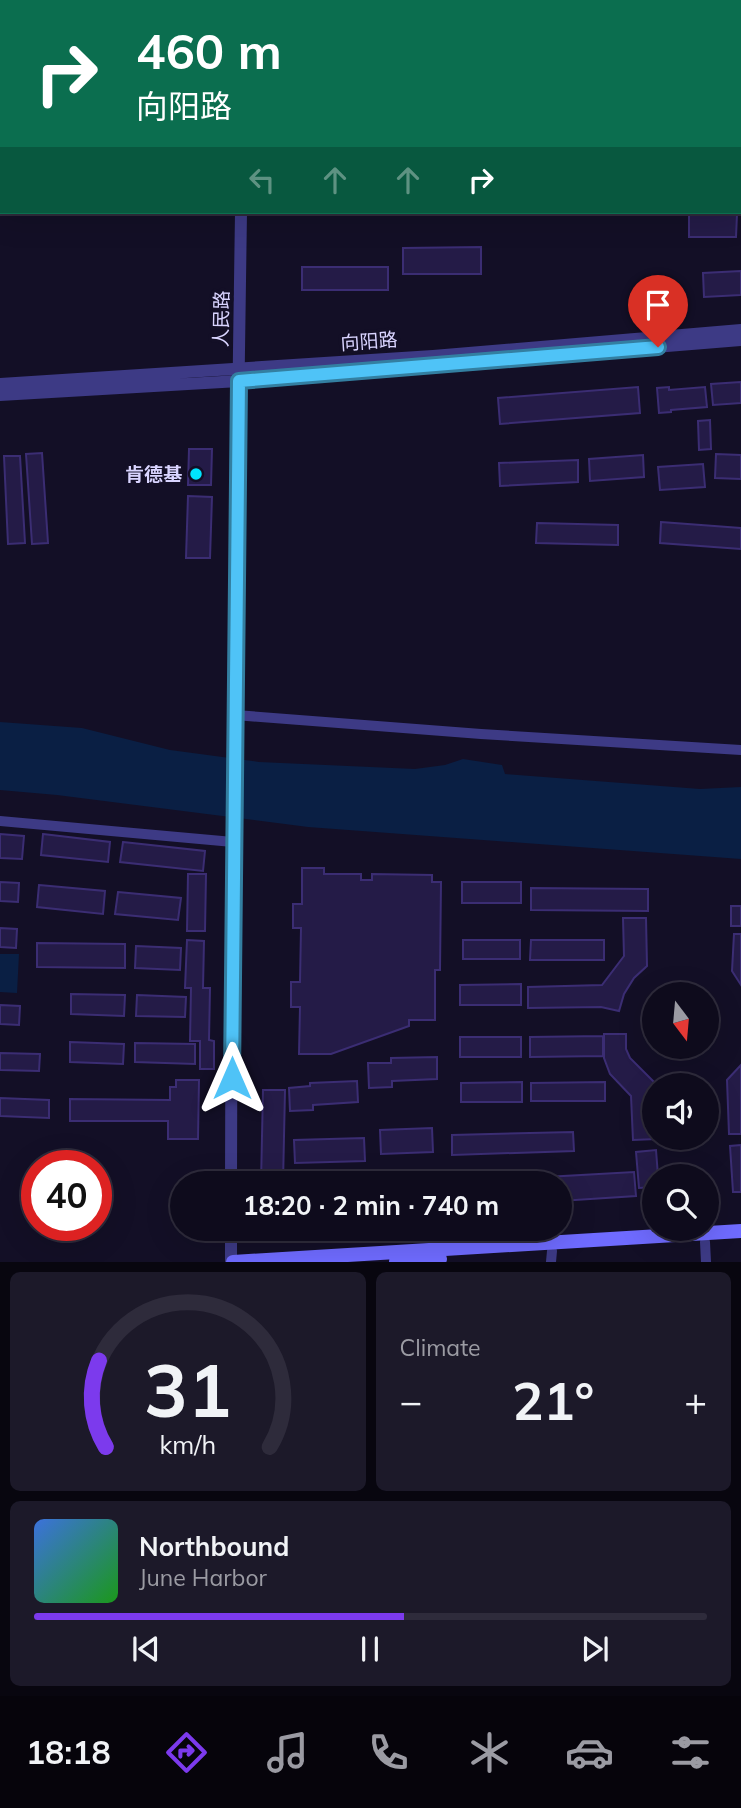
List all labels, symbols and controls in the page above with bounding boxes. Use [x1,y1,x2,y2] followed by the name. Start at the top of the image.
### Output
[136,20,282,81] text: 460 m
[21,28,112,119] icon: right
[136,86,232,126] text: 向阳路
[243,161,281,199] icon: left
[316,161,354,199] icon: ahead
[389,161,427,199] icon: ahead
[462,161,500,199] icon: right
[628,275,688,347] pin
[639,286,677,324] icon: arrive
[209,290,233,348] street label: 人民路
[340,327,398,355] street label: 向阳路
[125,462,183,486] place label: 肯德基
[188,466,204,482] marker: 肯德基
[642,982,719,1059] north arrow
[642,982,719,1241] map controls
[195,1041,269,1115] position arrow
[642,1073,719,1150] button: sound
[21,1150,112,1241] speed limit sign: 40
[642,1164,719,1241] button: search
[243,1189,499,1222] text: 18:20 · 2 min · 740 m
[400,1333,481,1362] text: Climate
[144,1345,231,1436] text: 31
[512,1368,594,1433] text: 21°
[400,1377,422,1425] text: −
[684,1377,707,1425] text: +
[159,1429,216,1460] text: km/h
[139,1530,289,1563] text: Northbound
[139,1563,267,1592] text: June Harbor
[127,1630,165,1668] icon: previous
[351,1630,389,1668] icon: pause
[576,1630,614,1668] icon: next
[162,1728,211,1777] icon: directions
[263,1728,312,1777] icon: music
[364,1728,413,1777] icon: phone
[465,1728,514,1777] icon: climate
[565,1728,614,1777] icon: car
[666,1728,715,1777] icon: filters
[26,1732,111,1772] text: 18:18

